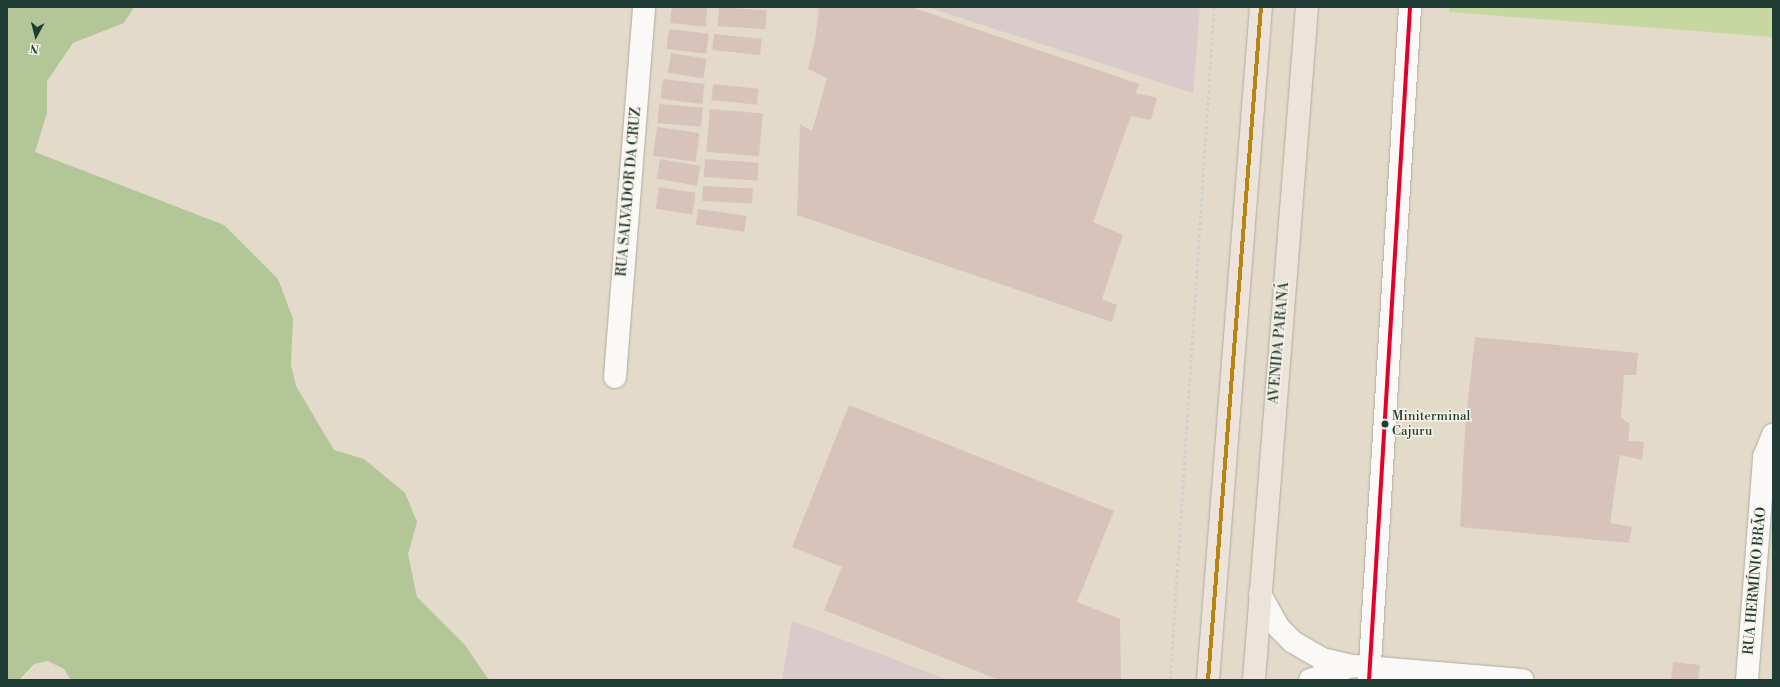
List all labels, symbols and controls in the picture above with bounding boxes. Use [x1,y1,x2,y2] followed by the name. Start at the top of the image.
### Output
[16,16,56,56] north arrow
[29,40,40,55] text: N
[613,107,645,277] street label: RUA SALVADOR DA CRUZ
[1265,281,1293,405] street label: AVENIDA PARANÁ
[1392,409,1470,440] place label: Miniterminal Cajuru
[1380,419,1390,429] marker: Miniterminal Cajuru
[1740,506,1770,656] street label: RUA HERMÍNIO BRÃO

